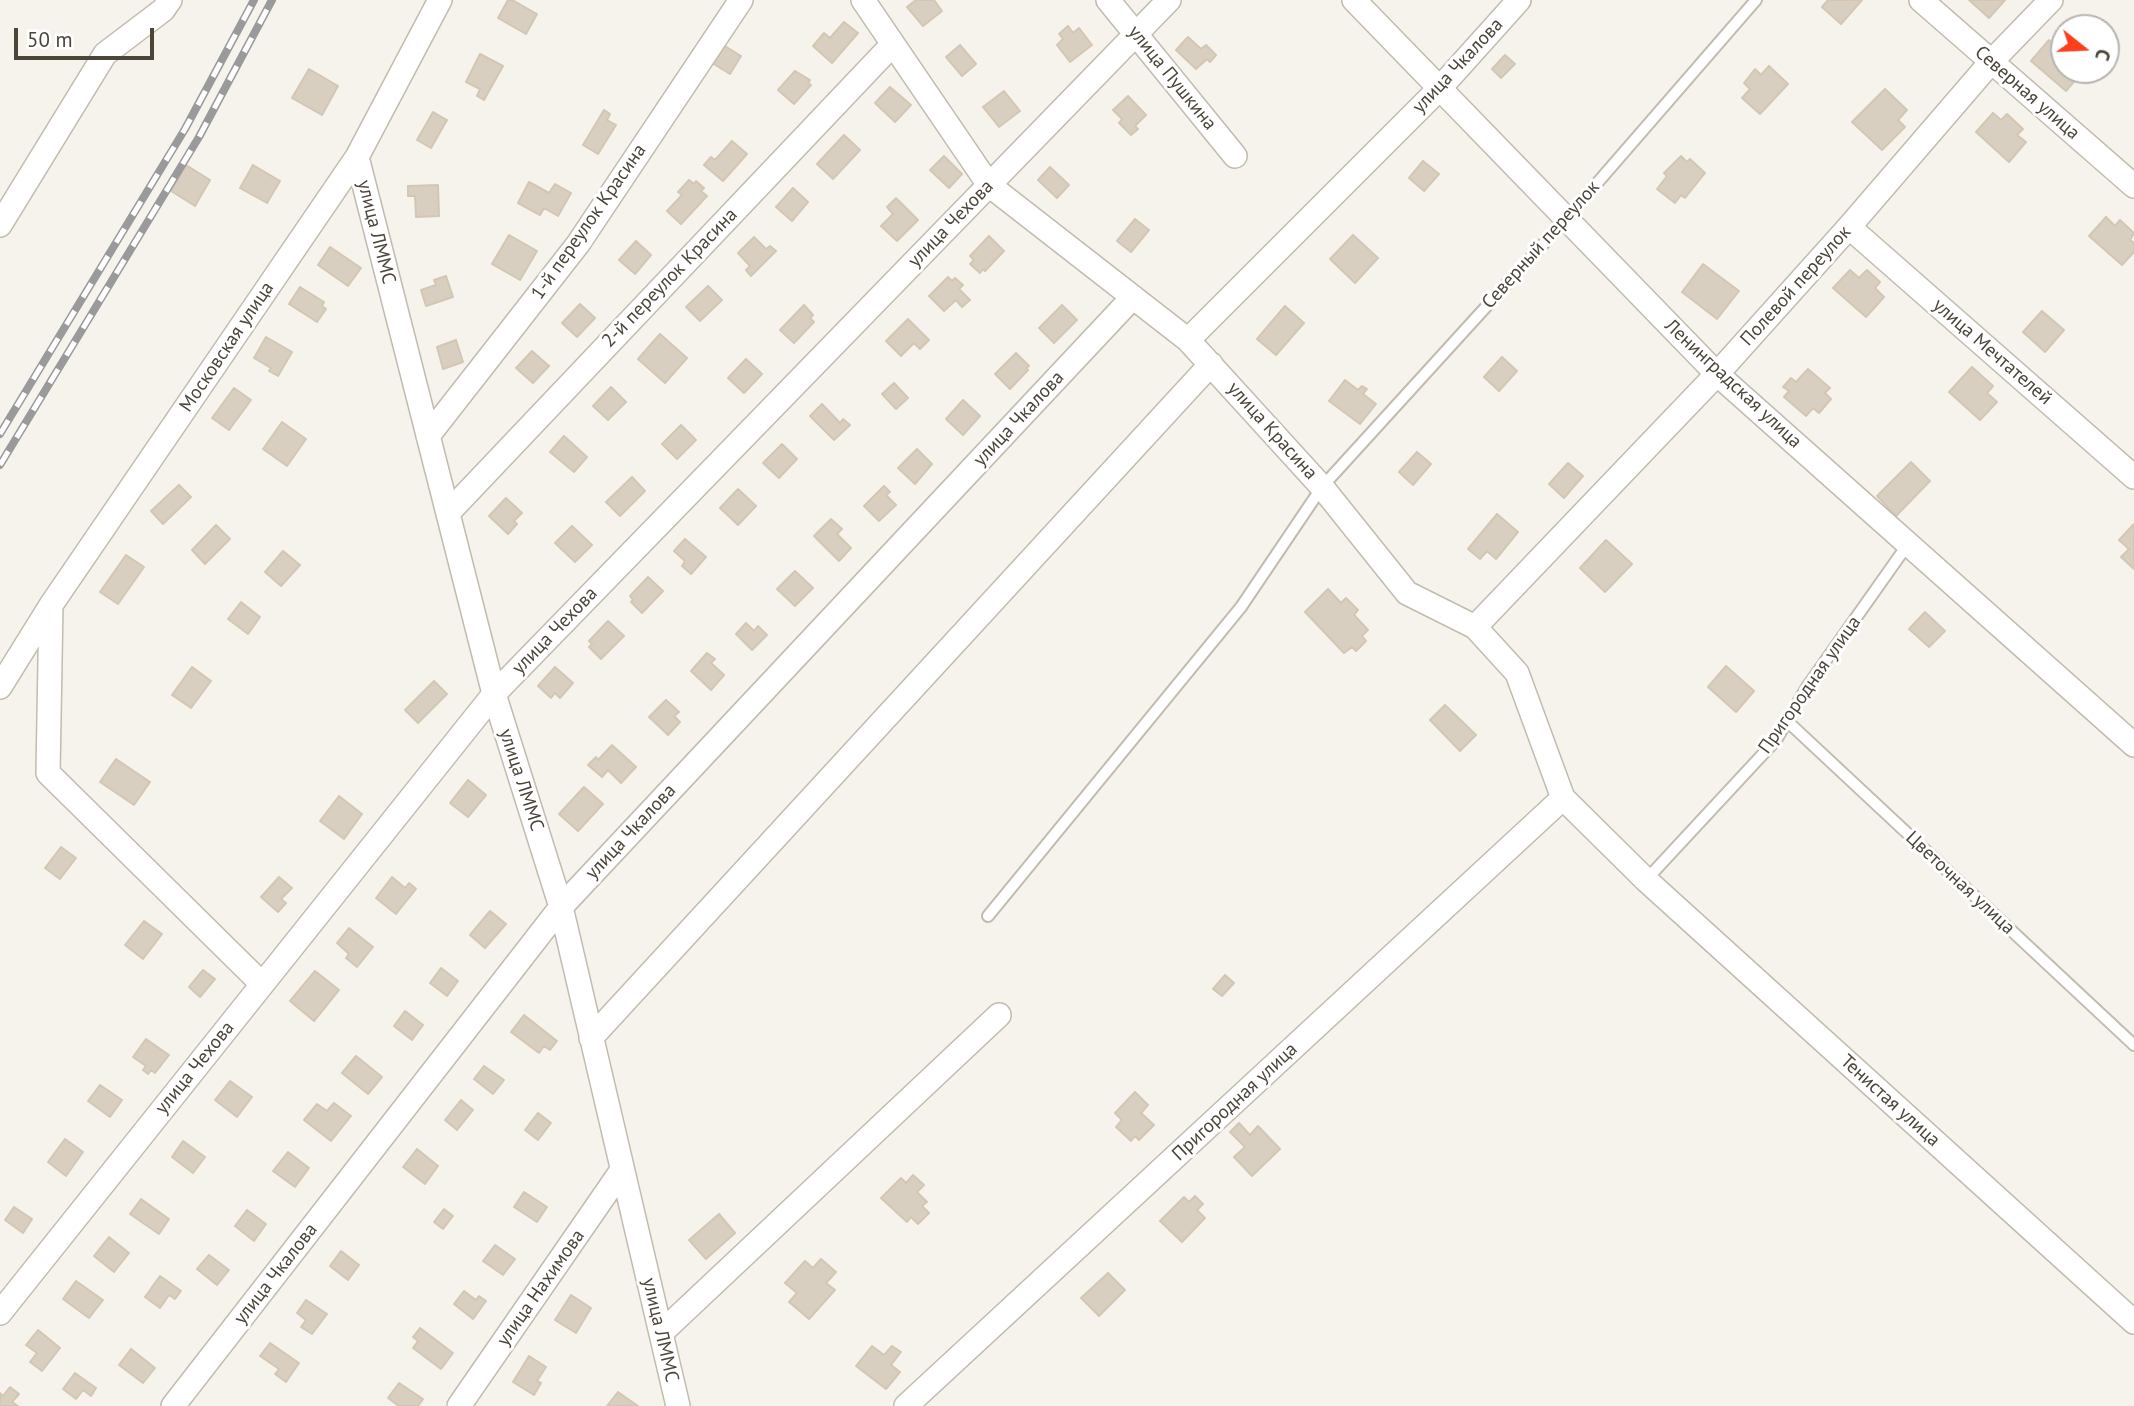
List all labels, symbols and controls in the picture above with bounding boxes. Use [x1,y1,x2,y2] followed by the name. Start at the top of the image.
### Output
[18,14,158,58] scale bar
[1408,14,1508,118] street label: улица Чкалова
[2050,14,2120,84] north arrow
[1123,21,1221,135] street label: улица Пушкина
[27,26,73,53] text: 50 m
[1970,41,2084,145] street label: Северная улица
[2090,46,2116,64] text: С
[527,140,651,304] street label: 1-й переулок Красина
[904,176,998,272] street label: улица Чехова
[1478,176,1604,314] street label: Северный переулок
[352,178,400,286] street label: улица ЛММС
[598,204,742,352] street label: 2-й переулок Красина
[1736,221,1856,351] street label: Полевой переулок
[175,278,279,416] street label: Московская улица
[1928,294,2056,410] street label: улица Мечтателей
[1660,315,1806,453] street label: Ленинградская улица
[969,367,1069,471] street label: улица Чкалова
[1222,378,1322,484] street label: улица Красина
[508,583,602,679] street label: улица Чехова
[1754,612,1866,758] street label: Пригородная улица
[494,726,548,834] street label: улица ЛММС
[581,780,681,884] street label: улица Чкалова
[1901,827,2019,939] street label: Цветочная улица
[151,1017,239,1119] street label: улица Чехова
[1168,1038,1302,1166] street label: Пригородная улица
[1836,1050,1944,1152] street label: Тенистая улица
[229,1219,323,1329] street label: улица Чкалова
[492,1225,590,1351] street label: улица Нахимова
[637,1276,683,1384] street label: улица ЛММС

